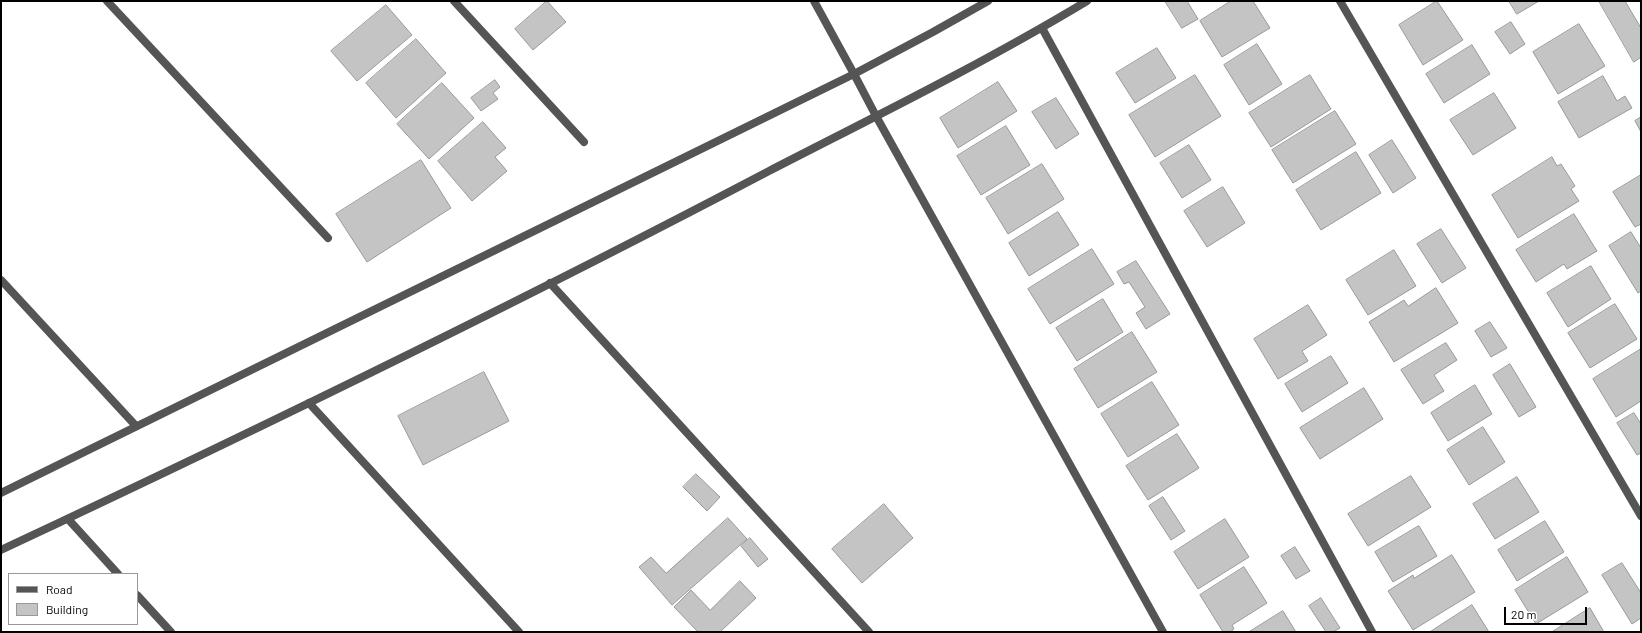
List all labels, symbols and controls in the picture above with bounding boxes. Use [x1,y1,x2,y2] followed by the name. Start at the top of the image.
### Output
[8,573,138,625] legend
[46,582,73,596] text: Road
[1506,599,1589,625] scale bar
[46,602,88,616] text: Building
[1511,607,1537,621] text: 20 m

